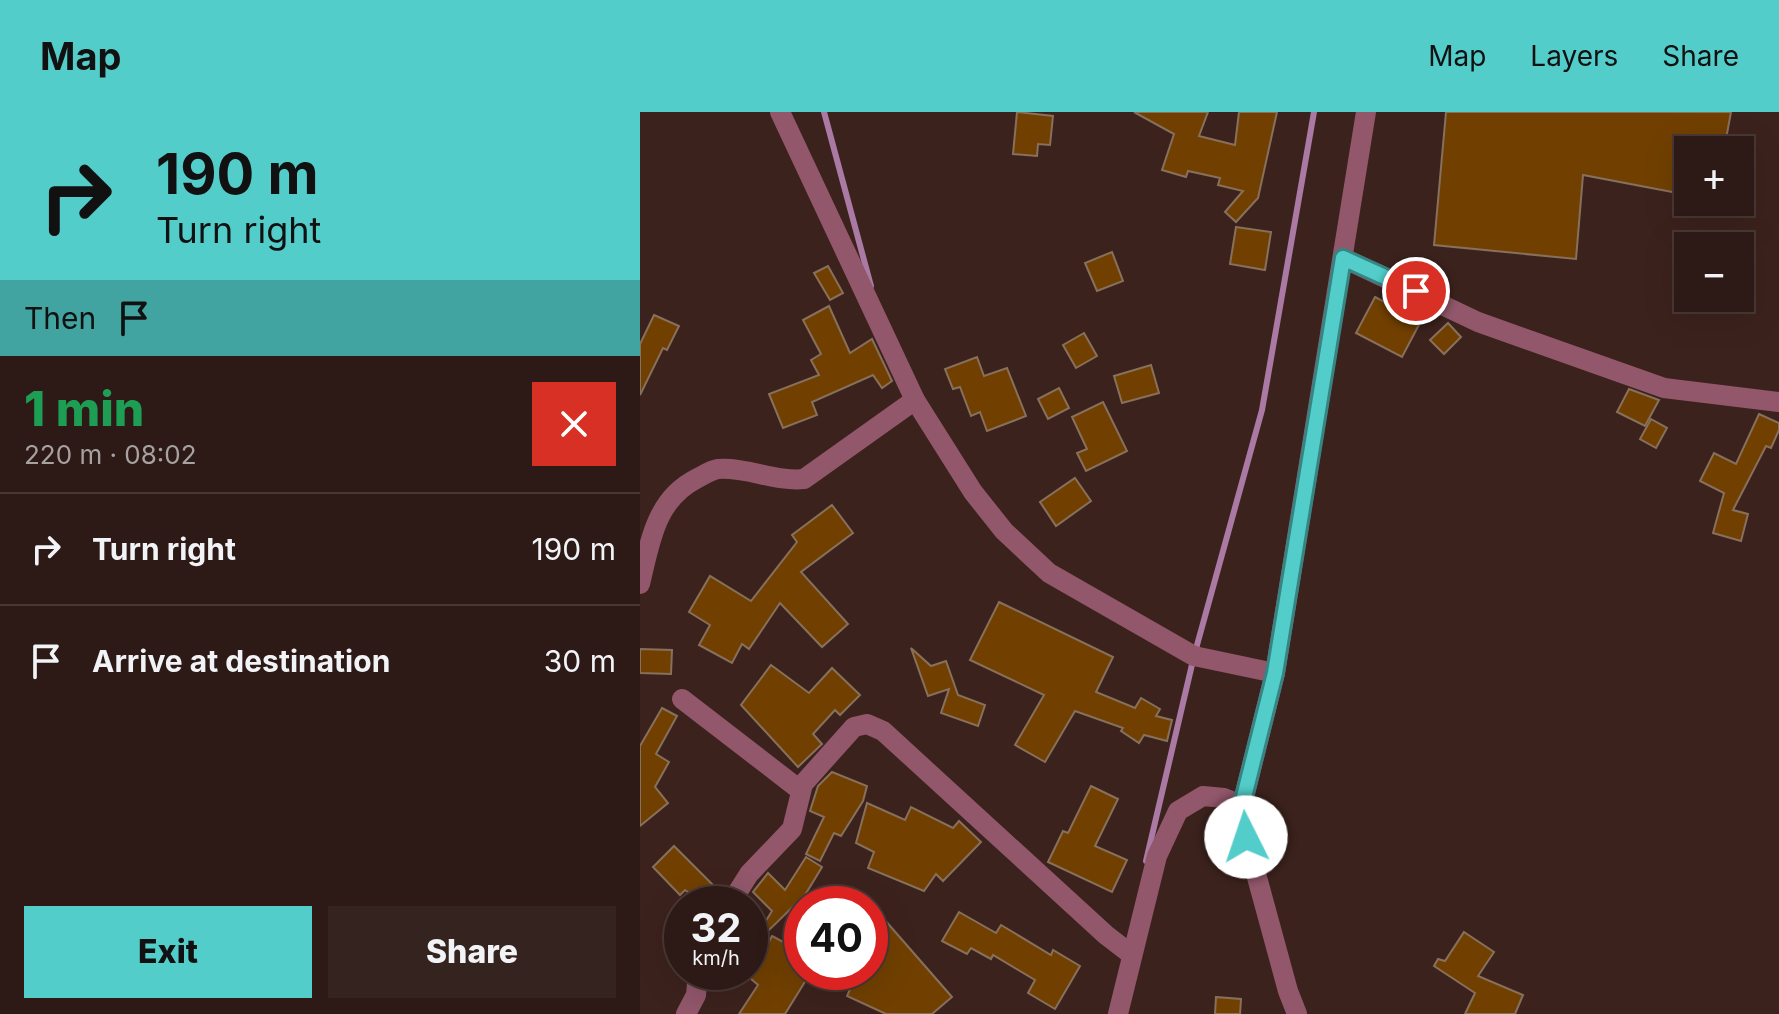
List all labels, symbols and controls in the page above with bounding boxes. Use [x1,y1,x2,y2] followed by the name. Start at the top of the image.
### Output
[40,33,121,79] text: Map
[1428,39,1486,73] text: Map
[1530,39,1618,73] text: Layers
[1662,39,1739,73] text: Share
[1674,136,1754,312] map controls
[1674,136,1754,216] button: +
[156,140,319,208] text: 190 m
[24,144,128,248] icon: right
[156,208,321,252] text: Turn right
[1674,232,1754,312] button: −
[1382,257,1450,325] pin
[1394,269,1438,313] icon: arrive
[112,296,156,340] icon: arrive
[24,300,96,336] text: Then
[24,379,144,438] text: 1 min
[532,382,616,466] button: close
[24,439,197,470] text: 220 m · 08:02
[24,527,68,571] icon: right
[92,531,236,567] text: Turn right
[532,531,616,567] text: 190 m
[24,639,68,683] icon: arrive
[92,643,390,679] text: Arrive at destination
[544,643,616,679] text: 30 m
[1204,795,1288,879] position arrow
[784,886,888,990] speed limit sign: 40
[690,903,742,952] text: 32
[24,906,312,998] button: Exit
[328,906,616,998] button: Share
[692,946,740,970] text: km/h

